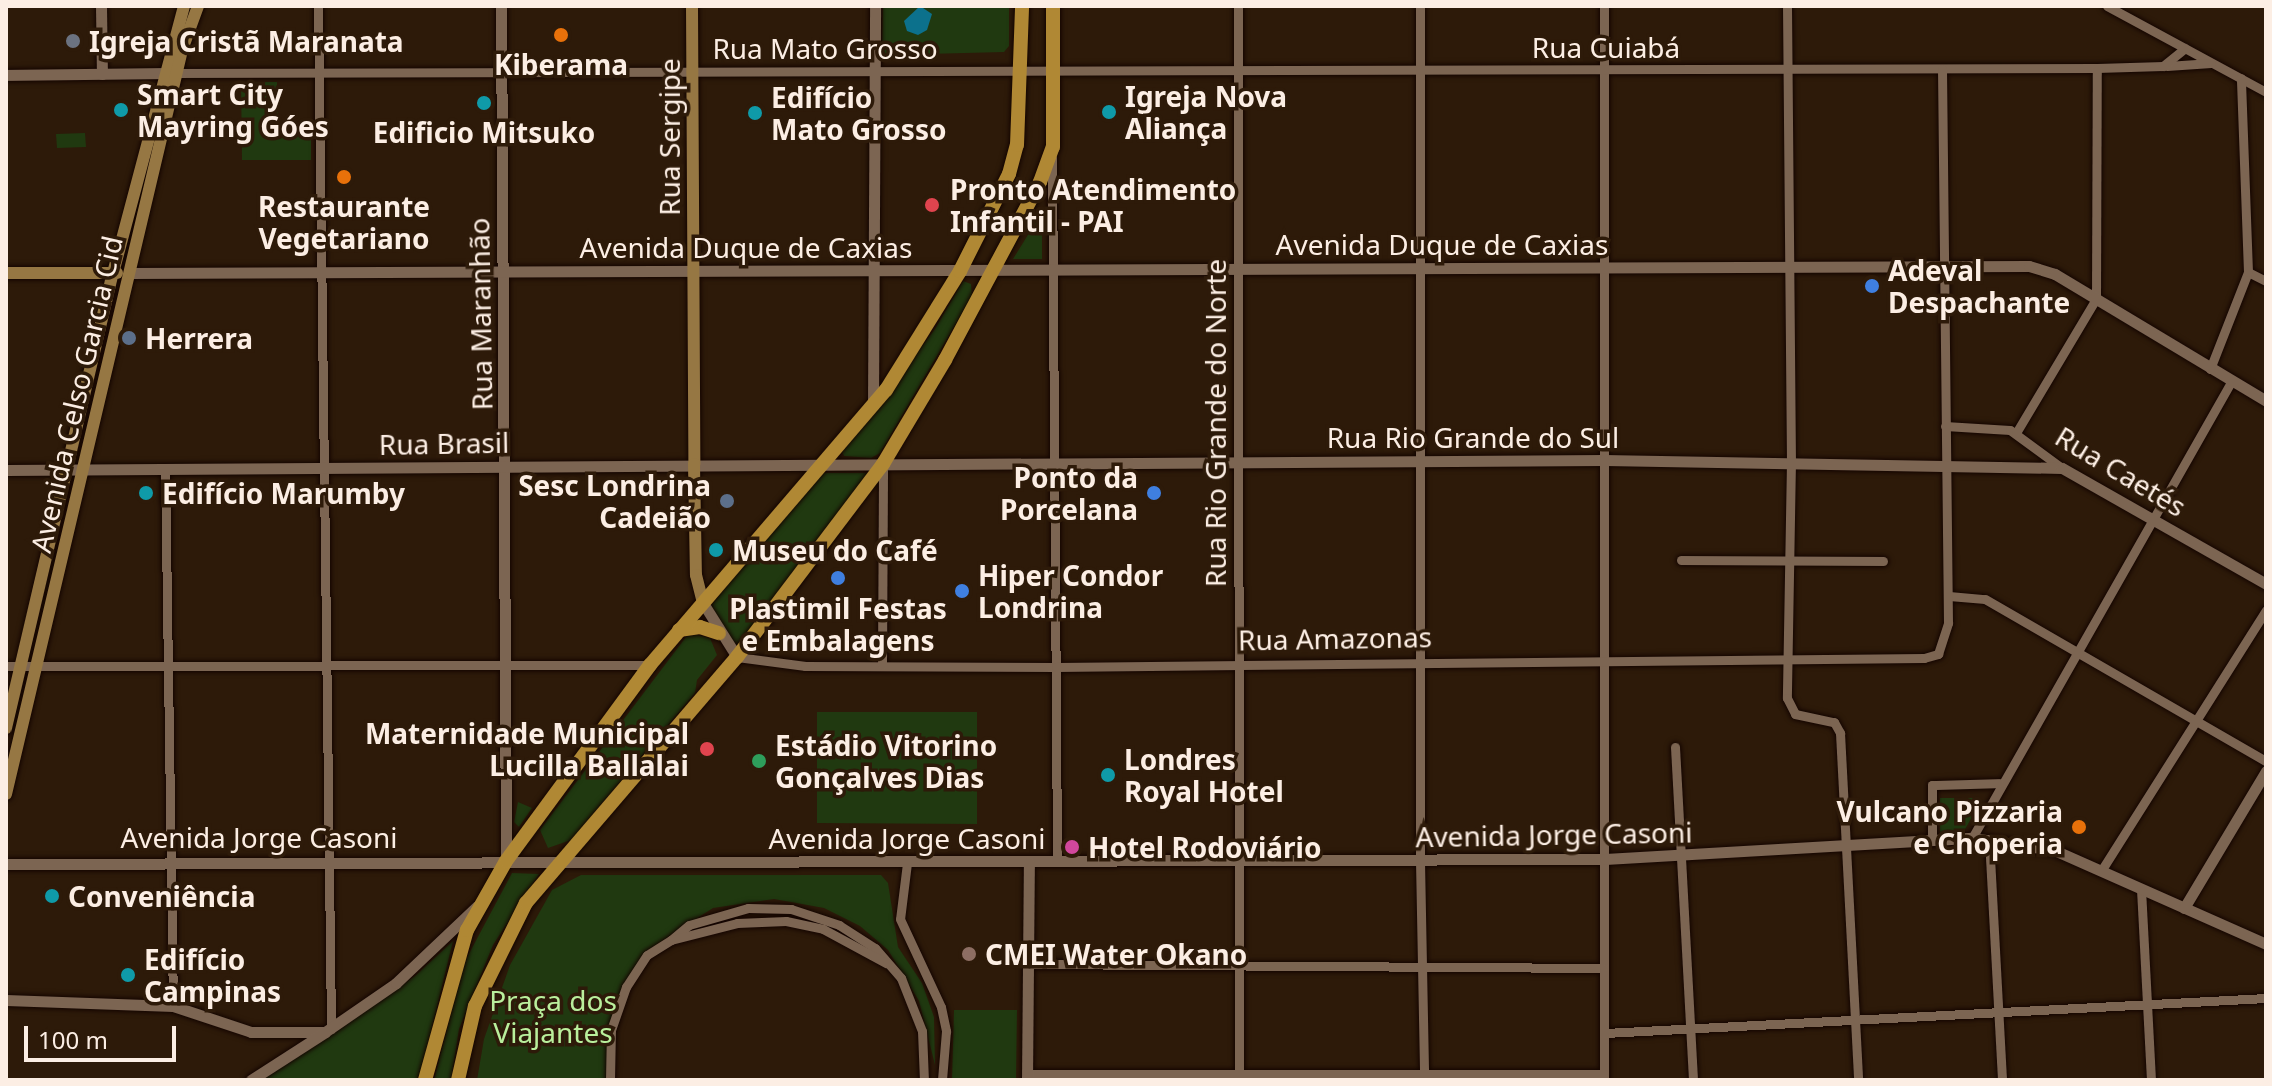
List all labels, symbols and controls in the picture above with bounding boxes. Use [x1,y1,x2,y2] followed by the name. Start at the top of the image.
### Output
[89,24,404,58] place label: Igreja Cristã Maranata
[552,26,570,44] marker: Kiberama
[1532,30,1680,64] street label: Rua Cuiabá
[712,31,938,65] street label: Rua Mato Grosso
[64,32,82,50] marker: Igreja Cristã Maranata
[494,47,628,81] place label: Kiberama
[652,58,686,216] street label: Rua Sergipe
[137,77,329,143] place label: Smart City Mayring Góes
[1125,79,1287,145] place label: Igreja Nova Aliança
[771,80,946,146] place label: Edifício Mato Grosso
[475,94,493,112] marker: Edificio Mitsuko
[112,101,130,119] marker: Smart City Mayring Góes
[1100,103,1118,121] marker: Igreja Nova Aliança
[746,104,764,122] marker: Edifício Mato Grosso
[373,115,595,149] place label: Edificio Mitsuko
[335,168,353,186] marker: Restaurante Vegetariano
[950,172,1236,238] place label: Pronto Atendimento Infantil - PAI
[258,189,430,255] place label: Restaurante Vegetariano
[921,194,943,216] marker: Pronto Atendimento Infantil - PAI
[462,217,498,411] street label: Rua Maranhão
[1276,227,1608,261] street label: Avenida Duque de Caxias
[580,230,912,264] street label: Avenida Duque de Caxias
[23,232,129,556] street label: Avenida Celso Garcia Cid
[1888,253,2070,319] place label: Adeval Despachante
[1198,259,1232,587] street label: Rua Rio Grande do Norte
[1863,277,1881,295] marker: Adeval Despachante
[145,321,253,355] place label: Herrera
[120,329,138,347] marker: Herrera
[2050,419,2192,523] street label: Rua Caetés
[1327,420,1619,454] street label: Rua Rio Grande do Sul
[378,425,510,461] street label: Rua Brasil
[1000,460,1138,526] place label: Ponto da Porcelana
[518,468,711,534] place label: Sesc Londrina Cadeião
[162,476,405,510] place label: Edifício Marumby
[137,484,155,502] marker: Edifício Marumby
[1145,484,1163,502] marker: Ponto da Porcelana
[718,492,736,510] marker: Sesc Londrina Cadeião
[732,533,938,567] place label: Museu do Café
[707,541,725,559] marker: Museu do Café
[978,558,1163,624] place label: Hiper Condor Londrina
[829,569,847,587] marker: Plastimil Festas e Embalagens
[953,582,971,600] marker: Hiper Condor Londrina
[729,591,947,657] place label: Plastimil Festas e Embalagens
[1238,620,1432,656] street label: Rua Amazonas
[365,716,689,782] place label: Maternidade Municipal Lucilla Ballalai
[775,728,997,794] place label: Estádio Vitorino Gonçalves Dias
[696,738,718,760] marker: Maternidade Municipal Lucilla Ballalai
[1124,742,1284,808] place label: Londres Royal Hotel
[750,752,768,770] marker: Estádio Vitorino Gonçalves Dias
[1099,766,1117,784] marker: Londres Royal Hotel
[1837,794,2063,860] place label: Vulcano Pizzaria e Choperia
[1415,815,1693,853] street label: Avenida Jorge Casoni
[2070,818,2088,836] marker: Vulcano Pizzaria e Choperia
[120,820,398,854] street label: Avenida Jorge Casoni
[768,821,1046,855] street label: Avenida Jorge Casoni
[1088,830,1321,864] place label: Hotel Rodoviário
[1063,838,1081,856] marker: Hotel Rodoviário
[68,879,255,913] place label: Conveniência
[43,887,61,905] marker: Conveniência
[985,937,1247,971] place label: CMEI Water Okano
[144,942,281,1008] place label: Edifício Campinas
[960,945,978,963] marker: CMEI Water Okano
[119,966,137,984] marker: Edifício Campinas
[489,983,617,1049] park label: Praça dos Viajantes
[28,1010,180,1060] scale bar
[38,1023,108,1056] text: 100 m

